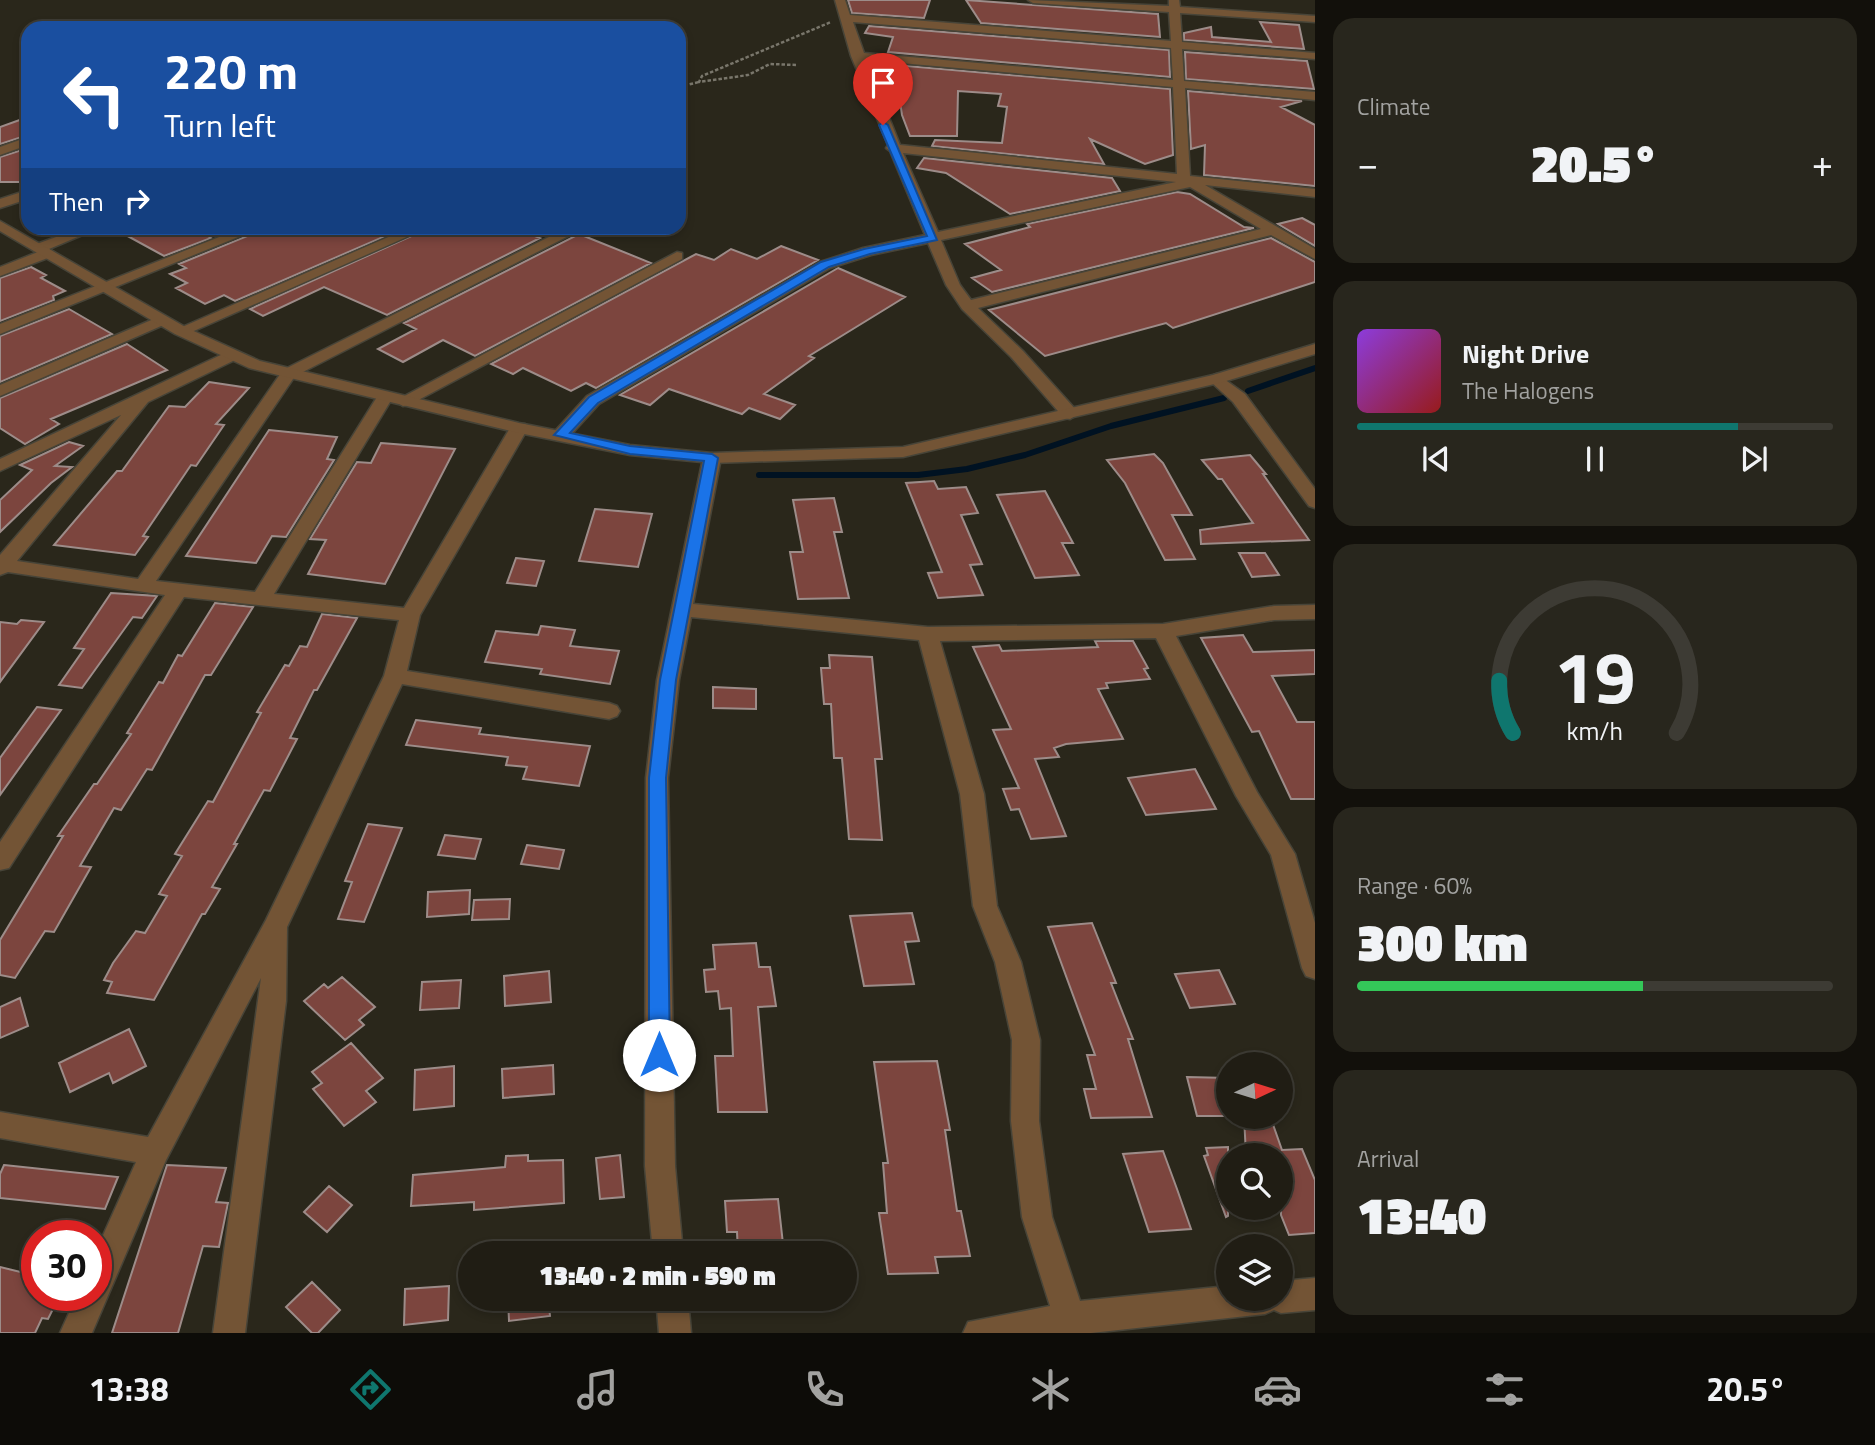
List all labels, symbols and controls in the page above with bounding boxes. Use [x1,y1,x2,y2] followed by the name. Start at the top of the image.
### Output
[164,33,298,108] text: 220 m
[49,49,140,140] icon: left
[853,53,913,125] pin
[864,64,902,102] icon: arrive
[1357,89,1430,124] text: Climate
[164,101,276,149] text: Turn left
[1530,123,1660,202] text: 20.5°
[1357,134,1378,192] text: −
[1812,134,1833,192] text: +
[49,182,104,221] text: Then
[118,182,156,220] icon: right
[1462,334,1589,373] text: Night Drive
[1462,373,1594,408] text: The Halogens
[1417,440,1455,478] icon: previous
[1576,440,1614,478] icon: pause
[1735,440,1773,478] icon: next
[1554,621,1636,731] text: 19
[1567,711,1623,749] text: km/h
[1357,868,1472,903] text: Range · 60%
[1357,902,1528,981] text: 300 km
[622,1018,696,1092] position arrow
[1216,1052,1293,1129] north arrow
[1216,1052,1293,1311] map controls
[1357,1141,1419,1176] text: Arrival
[1216,1143,1293,1220] button: search
[1357,1175,1486,1254] text: 13:40
[21,1220,112,1311] speed limit sign: 30
[1216,1234,1293,1311] button: layers
[539,1256,776,1295] text: 13:40 · 2 min · 590 m
[89,1365,169,1413] text: 13:38
[346,1365,395,1414] icon: directions
[573,1365,622,1414] icon: music
[800,1365,849,1414] icon: phone
[1026,1365,1075,1414] icon: climate
[1253,1365,1302,1414] icon: car
[1480,1365,1529,1414] icon: filters
[1706,1365,1786,1413] text: 20.5°

